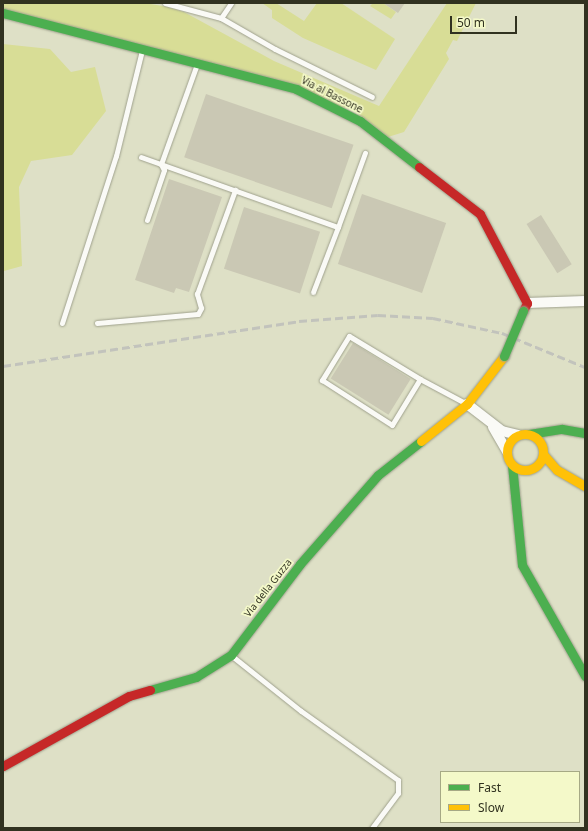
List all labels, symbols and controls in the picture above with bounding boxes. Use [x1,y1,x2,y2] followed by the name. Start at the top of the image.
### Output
[452,8,519,34] scale bar
[457,14,485,31] text: 50 m
[299,74,365,116] street label: Via al Bassone
[242,557,294,619] street label: Via della Guzza
[440,771,580,823] legend
[478,779,501,796] text: Fast
[478,799,504,816] text: Slow

